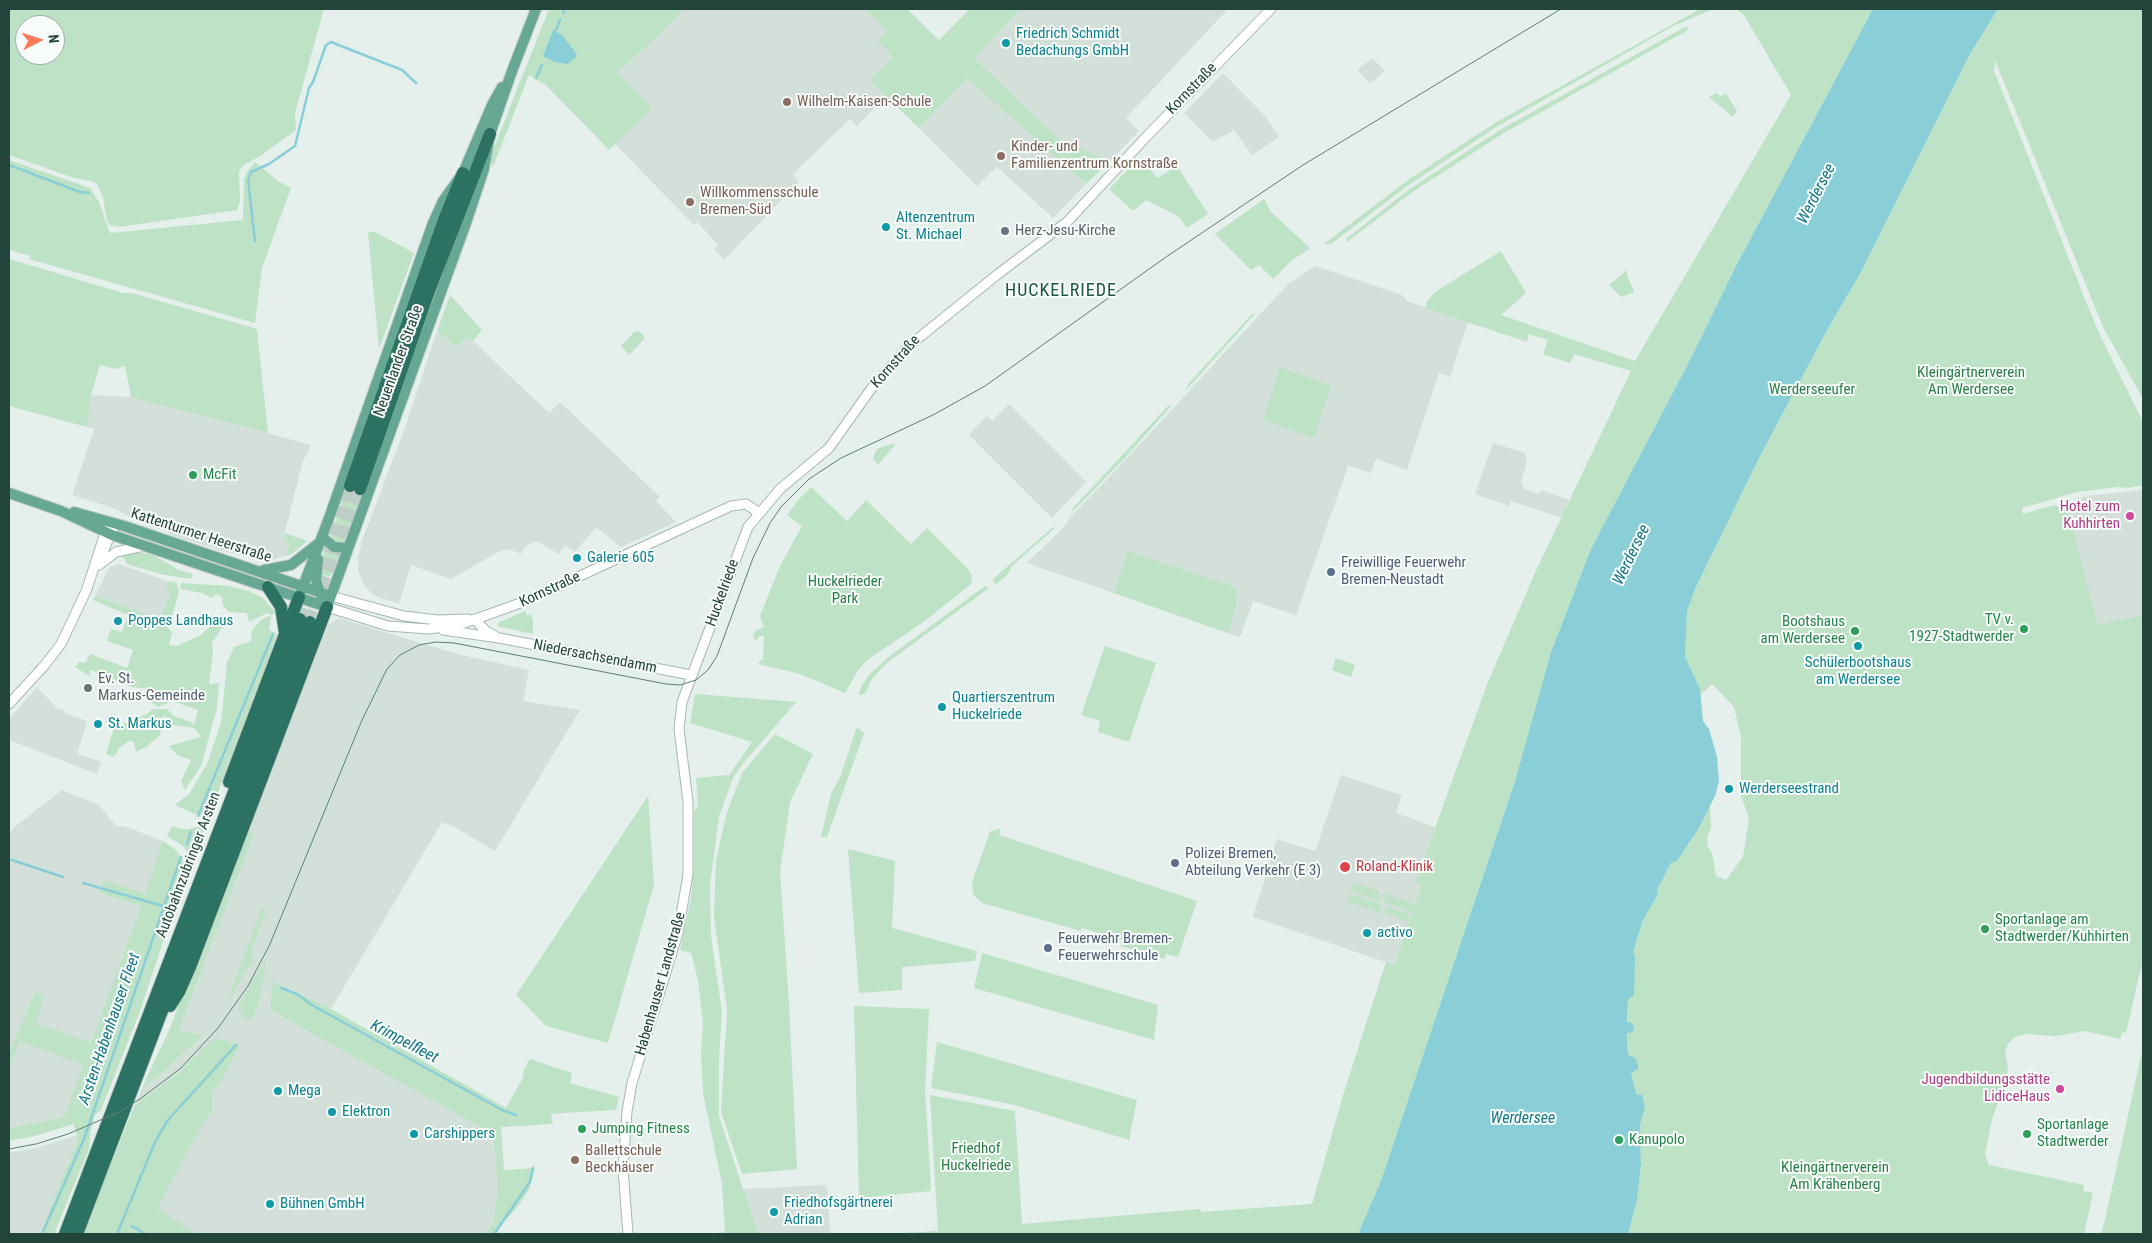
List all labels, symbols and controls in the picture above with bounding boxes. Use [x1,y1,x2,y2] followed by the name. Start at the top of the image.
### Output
[15,15,65,65] north arrow
[1016,25,1129,60] place label: Friedrich Schmidt Bedachungs GmbH
[46,34,62,44] text: N
[1000,37,1012,49] marker: Friedrich Schmidt Bedachungs GmbH
[1163,59,1221,119] street label: Kornstraße
[797,93,931,111] place label: Wilhelm-Kaisen-Schule
[781,96,793,108] marker: Wilhelm-Kaisen-Schule
[1011,138,1178,173] place label: Kinder- und Familienzentrum Kornstraße
[995,150,1007,162] marker: Kinder- und Familienzentrum Kornstraße
[1794,161,1840,227] water label: Werdersee
[700,184,819,219] place label: Willkommensschule Bremen-Süd
[684,196,696,208] marker: Willkommensschule Bremen-Süd
[896,209,975,244] place label: Altenzentrum St. Michael
[880,221,892,233] marker: Altenzentrum St. Michael
[1015,222,1116,240] place label: Herz-Jesu-Kirche
[999,225,1011,237] marker: Herz-Jesu-Kirche
[1004,280,1118,302] district label: HUCKELRIEDE
[371,303,427,419] street label: Neuenlander Straße
[868,332,924,392] street label: Kornstraße
[1917,364,2025,399] park label: Kleingärtnerverein Am Werdersee
[1769,381,1855,399] park label: Werderseeufer
[203,466,236,484] place label: McFit
[187,469,199,481] marker: McFit
[2060,498,2120,533] place label: Hotel zum Kuhhirten
[128,505,274,567] street label: Kattenturmer Heerstraße
[2124,510,2136,522] marker: Hotel zum Kuhhirten
[1609,522,1655,588] water label: Werdersee
[587,549,654,567] place label: Galerie 605
[571,552,583,564] marker: Galerie 605
[1341,554,1466,589] place label: Freiwillige Feuerwehr Bremen-Neustadt
[703,557,743,629] street label: Huckelriede
[1325,566,1337,578] marker: Freiwillige Feuerwehr Bremen-Neustadt
[517,568,583,612] street label: Kornstraße
[808,573,882,608] park label: Huckelrieder Park
[1909,611,2014,646] place label: TV v. 1927-Stadtwerder
[128,612,233,630] place label: Poppes Landhaus
[1760,613,1845,648] place label: Bootshaus am Werdersee
[112,615,124,627] marker: Poppes Landhaus
[2018,623,2030,635] marker: TV v. 1927-Stadtwerder
[1849,625,1861,637] marker: Bootshaus am Werdersee
[532,636,658,678] street label: Niedersachsendamm
[1852,640,1864,652] marker: Schülerbootshaus am Werdersee
[1805,654,1911,689] place label: Schülerbootshaus am Werdersee
[98,670,205,705] place label: Ev. St. Markus-Gemeinde
[82,682,94,694] marker: Ev. St. Markus-Gemeinde
[952,689,1055,724] place label: Quartierszentrum Huckelriede
[936,701,948,713] marker: Quartierszentrum Huckelriede
[108,715,172,733] place label: St. Markus
[92,718,104,730] marker: St. Markus
[1739,780,1839,798] place label: Werderseestrand
[1723,783,1735,795] marker: Werderseestrand
[153,790,225,940] street label: Autobahnzubringer Arsten
[1185,845,1321,880] place label: Polizei Bremen, Abteilung Verkehr (E 3)
[1169,857,1181,869] marker: Polizei Bremen, Abteilung Verkehr (E 3)
[1356,858,1433,876] place label: Roland-Klinik
[1338,860,1352,874] marker: Roland-Klinik
[632,910,690,1058] street label: Habenhauser Landstraße
[1995,911,2129,946] place label: Sportanlage am Stadtwerder/Kuhhirten
[1979,923,1991,935] marker: Sportanlage am Stadtwerder/Kuhhirten
[1377,924,1413,942] place label: activo
[1361,927,1373,939] marker: activo
[1058,930,1172,965] place label: Feuerwehr Bremen- Feuerwehrschule
[1042,942,1054,954] marker: Feuerwehr Bremen- Feuerwehrschule
[75,951,145,1107] water label: Arsten-Habenhauser Fleet
[367,1016,441,1068] water label: Krimpelfleet
[1922,1071,2050,1106] place label: Jugendbildungsstätte LidiceHaus
[288,1082,321,1100] place label: Mega
[2054,1083,2066,1095] marker: Jugendbildungsstätte LidiceHaus
[272,1085,284,1097] marker: Mega
[342,1103,390,1121] place label: Elektron
[326,1106,338,1118] marker: Elektron
[1491,1109,1555,1129] water label: Werdersee
[2037,1116,2109,1151] place label: Sportanlage Stadtwerder
[592,1120,690,1138] place label: Jumping Fitness
[576,1123,588,1135] marker: Jumping Fitness
[424,1125,495,1143] place label: Carshippers
[408,1128,420,1140] marker: Carshippers
[2021,1128,2033,1140] marker: Sportanlage Stadtwerder
[1629,1131,1685,1149] place label: Kanupolo
[1613,1134,1625,1146] marker: Kanupolo
[941,1140,1011,1175] park label: Friedhof Huckelriede
[585,1142,662,1177] place label: Ballettschule Beckhäuser
[569,1154,581,1166] marker: Ballettschule Beckhäuser
[1781,1159,1889,1194] park label: Kleingärtnerverein Am Krähenberg
[784,1194,893,1229] place label: Friedhofsgärtnerei Adrian
[280,1195,365,1213] place label: Bühnen GmbH
[264,1198,276,1210] marker: Bühnen GmbH
[768,1206,780,1218] marker: Friedhofsgärtnerei Adrian

